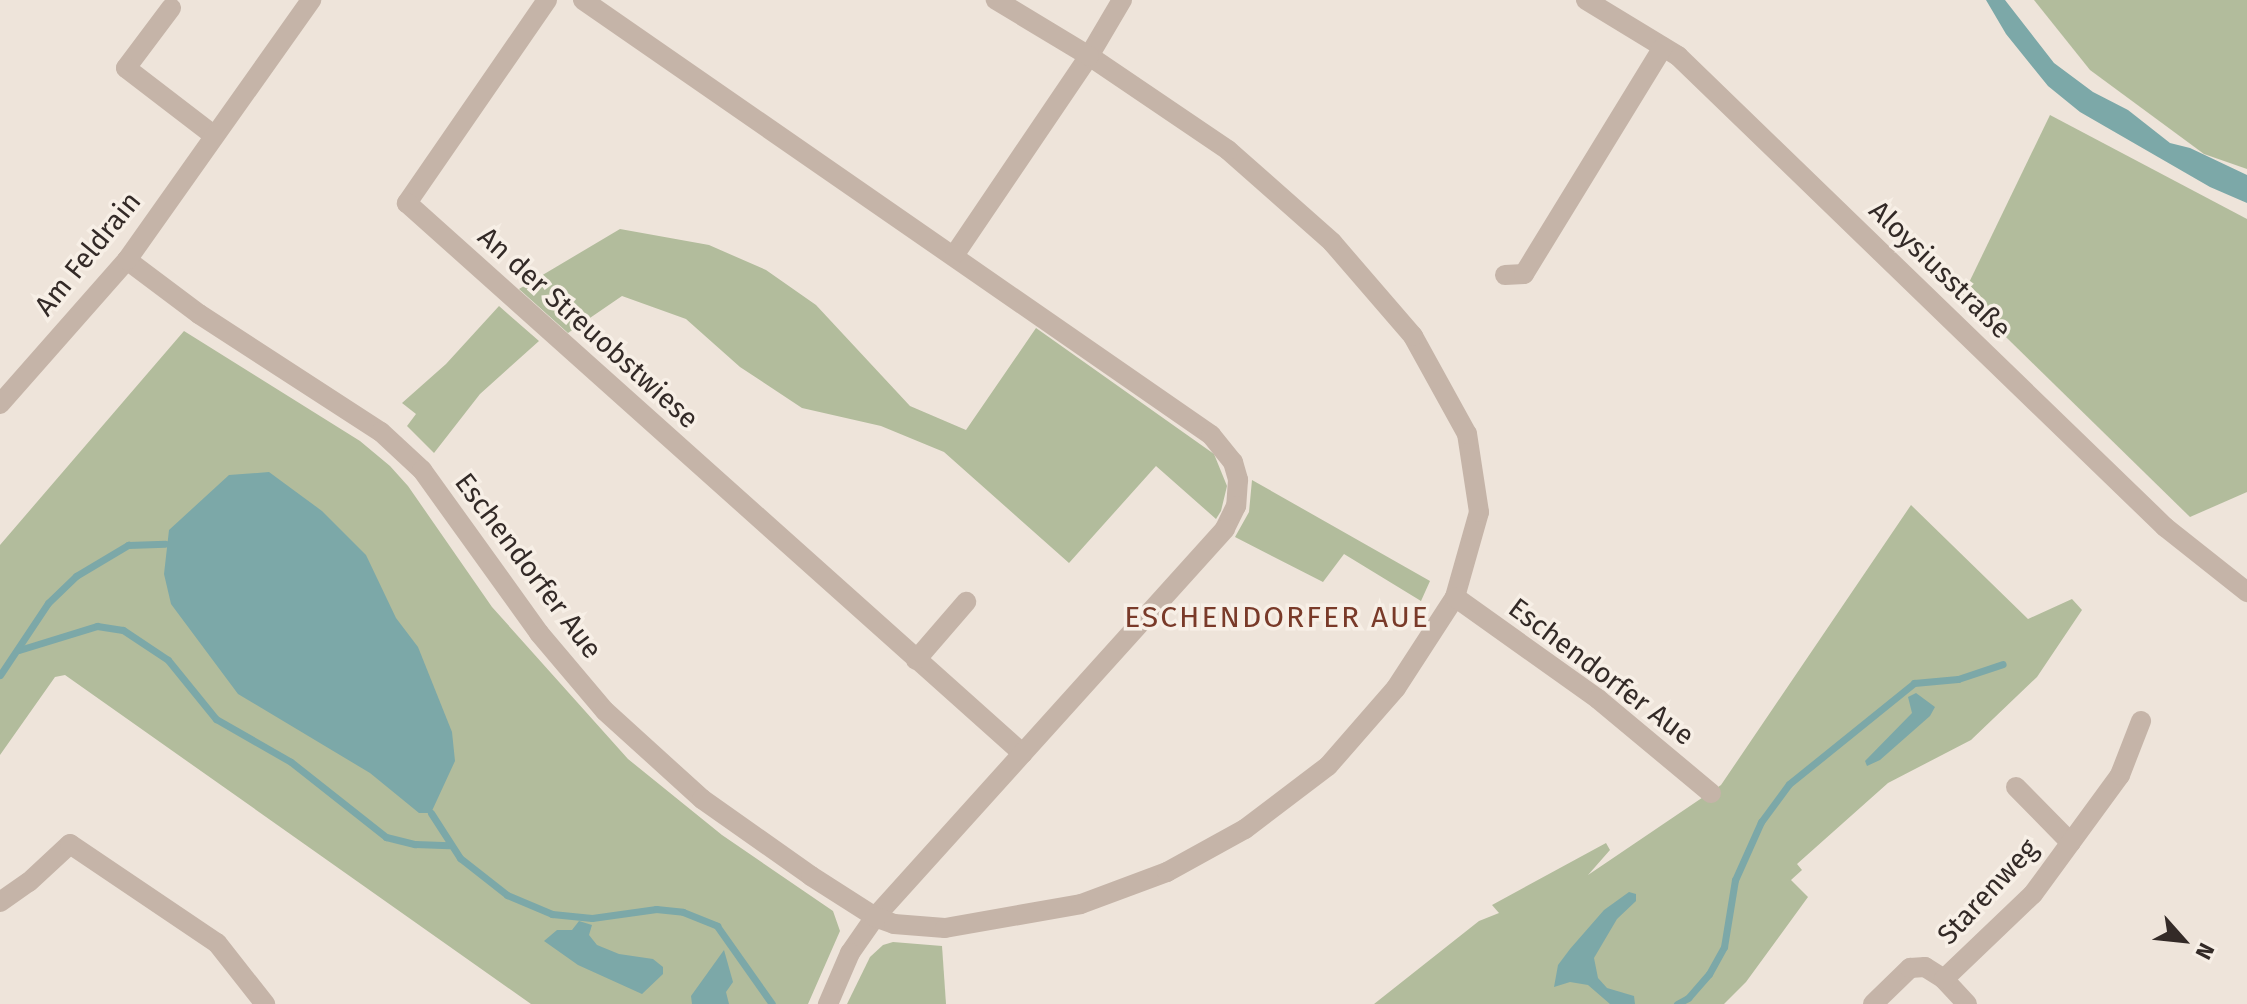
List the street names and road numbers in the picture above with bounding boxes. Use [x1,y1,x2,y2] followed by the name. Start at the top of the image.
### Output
[28,185,148,323] street label: Am Feldrain
[1862,194,2018,346] street label: Aloysiusstraße
[471,220,705,436] street label: An der Streuobstwiese
[447,467,609,665] street label: Eschendorfer Aue
[1502,591,1700,753] street label: Eschendorfer Aue
[1931,832,2045,952] street label: Starenweg

